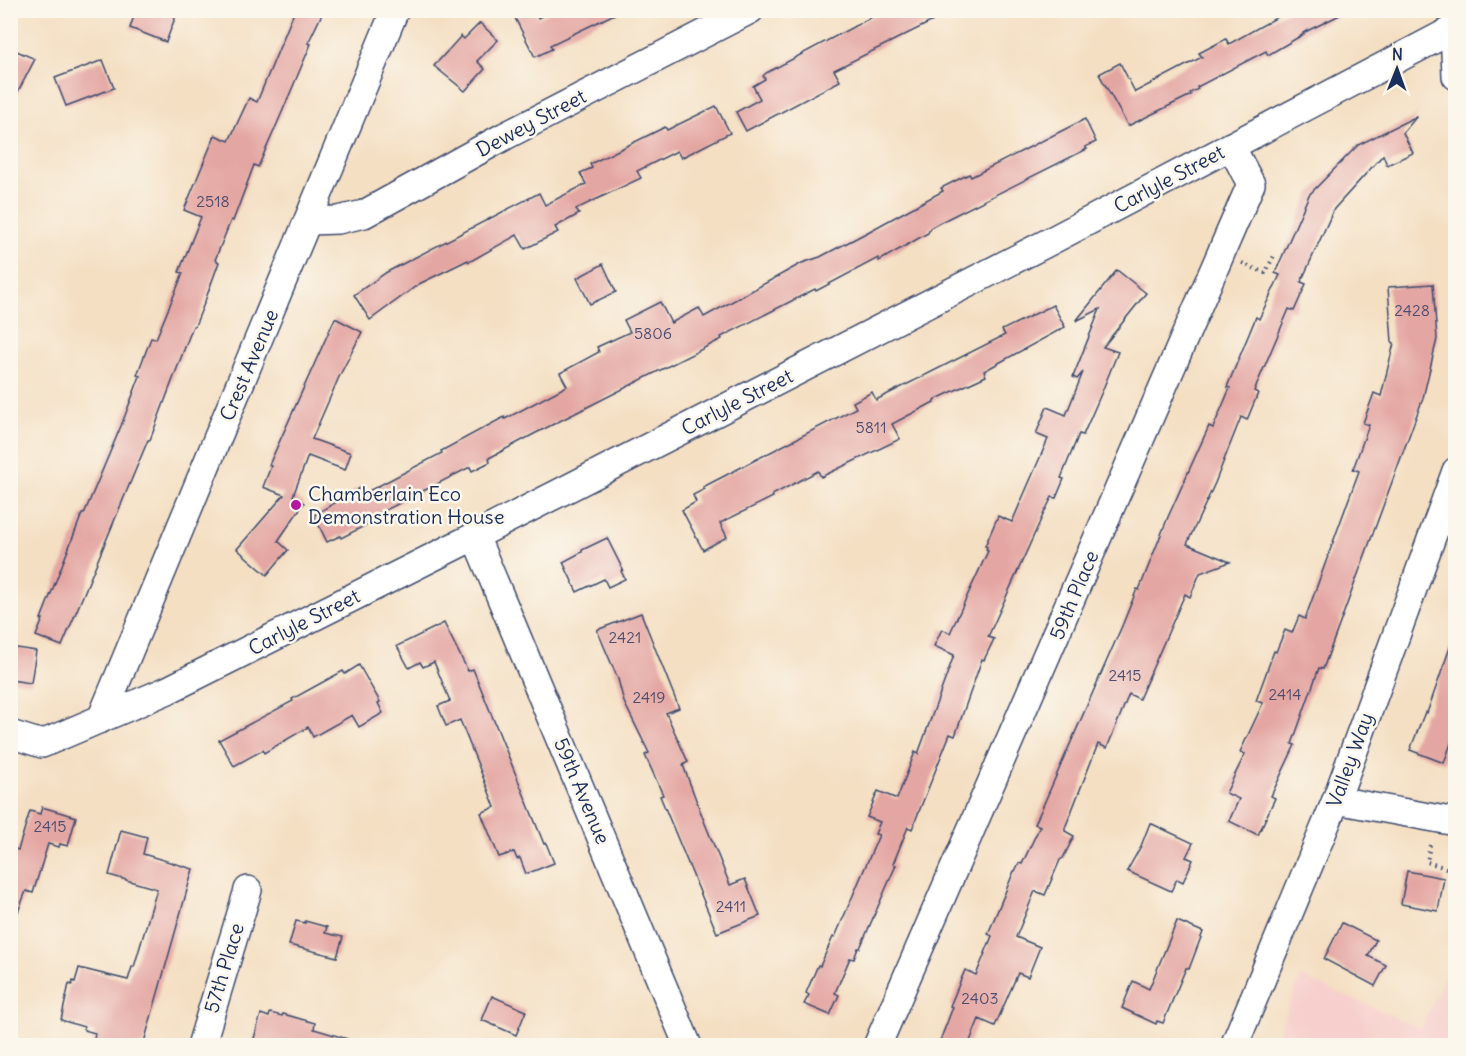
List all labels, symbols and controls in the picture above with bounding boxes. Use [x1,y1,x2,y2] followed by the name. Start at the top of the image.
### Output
[1367,39,1427,99] north arrow
[1392,44,1403,64] text: N
[471,83,590,162] street label: Dewey Street
[1109,139,1229,218] street label: Carlyle Street
[196,191,230,211] house number: 2518
[1394,300,1430,320] house number: 2428
[214,305,283,424] street label: Crest Avenue
[634,323,672,343] house number: 5806
[677,363,797,440] street label: Carlyle Street
[855,417,887,437] house number: 5811
[308,481,504,529] place label: Chamberlain Eco Demonstration House
[289,498,303,512] marker: Chamberlain Eco Demonstration House
[1044,546,1104,643] street label: 59th Place
[244,583,364,660] street label: Carlyle Street
[609,627,641,647] house number: 2421
[1108,665,1142,685] house number: 2415
[1268,684,1302,704] house number: 2414
[632,687,666,707] house number: 2419
[1321,709,1378,811] street label: Valley Way
[549,734,616,848] street label: 59th Avenue
[33,816,67,836] house number: 2415
[716,896,746,916] house number: 2411
[198,920,249,1016] street label: 57th Place
[961,988,999,1008] house number: 2403

